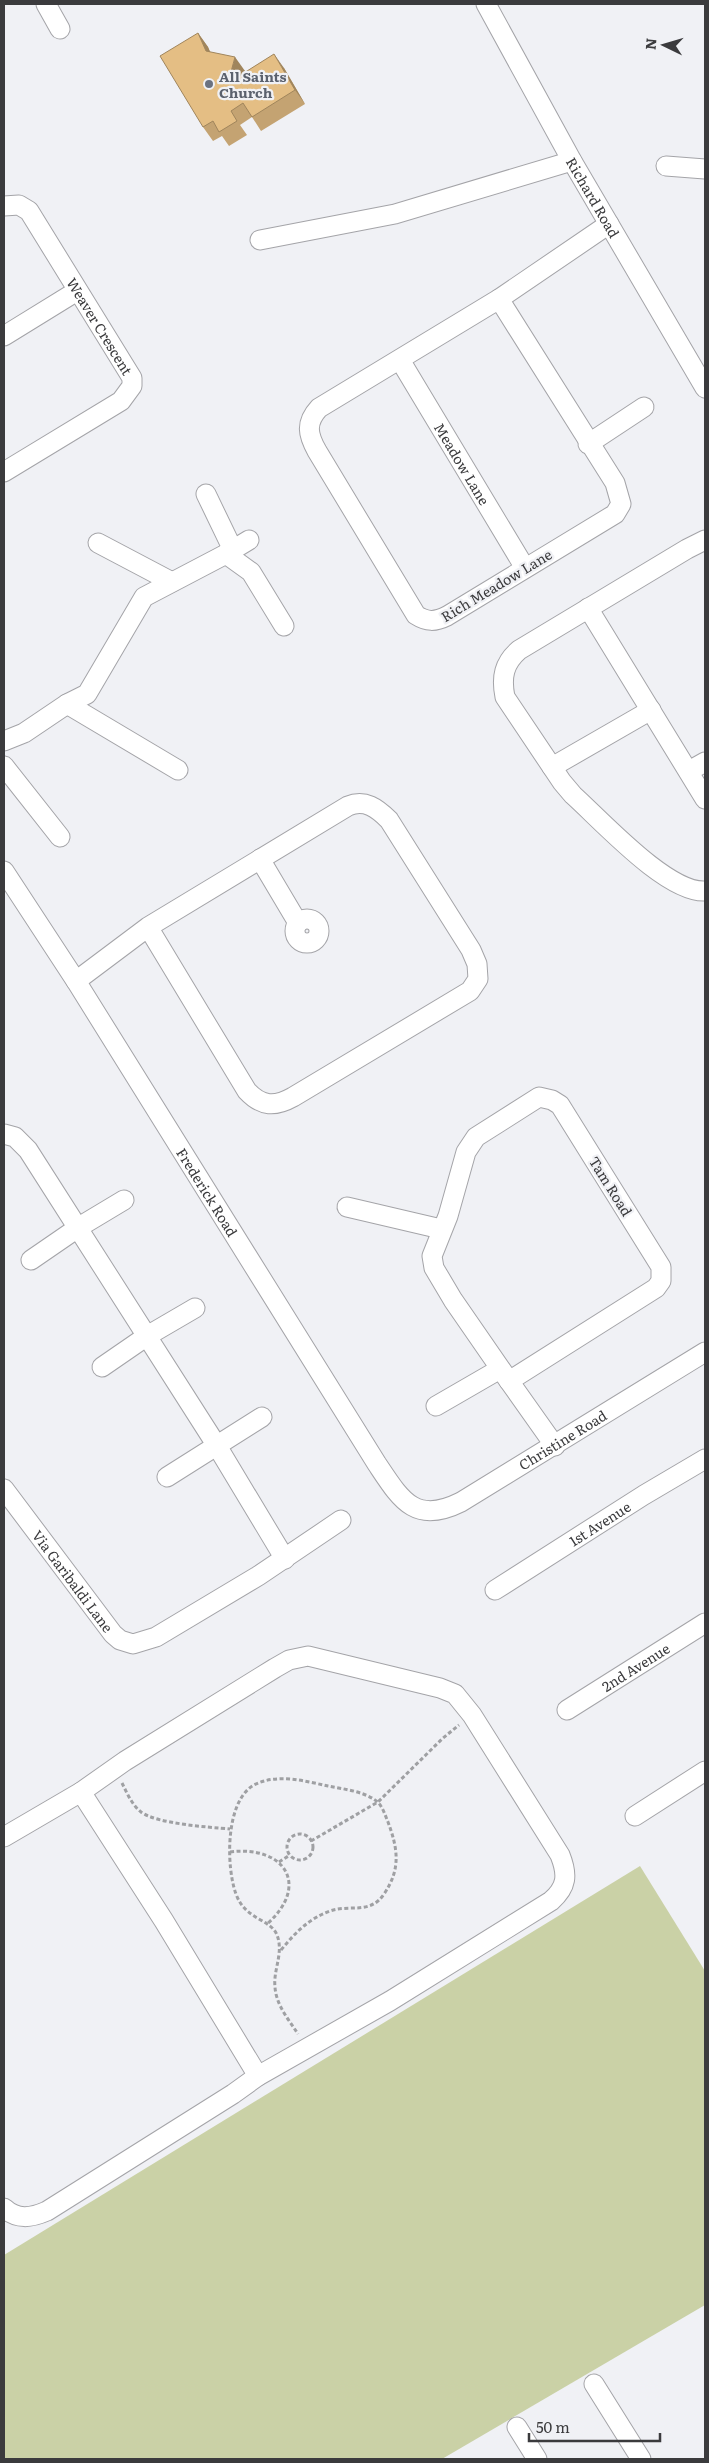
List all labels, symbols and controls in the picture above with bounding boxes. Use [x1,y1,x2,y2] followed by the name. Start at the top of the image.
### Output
[639,20,689,70] north arrow
[640,37,661,51] text: N
[219,66,287,102] place label: All Saints Church
[203,78,215,90] marker: All Saints Church
[562,153,625,242] street label: Richard Road
[62,274,138,379] street label: Weaver Crescent
[430,419,495,509] street label: Meadow Lane
[437,544,555,626] street label: Rich Meadow Lane
[172,1144,243,1241] street label: Frederick Road
[585,1152,637,1220] street label: Tam Road
[515,1405,611,1474] street label: Christine Road
[565,1496,634,1550] street label: 1st Avenue
[28,1526,118,1636] street label: Via Garibaldi Lane
[598,1638,673,1696] street label: 2nd Avenue
[529,2410,660,2442] scale bar
[536,2415,570,2438] text: 50 m

